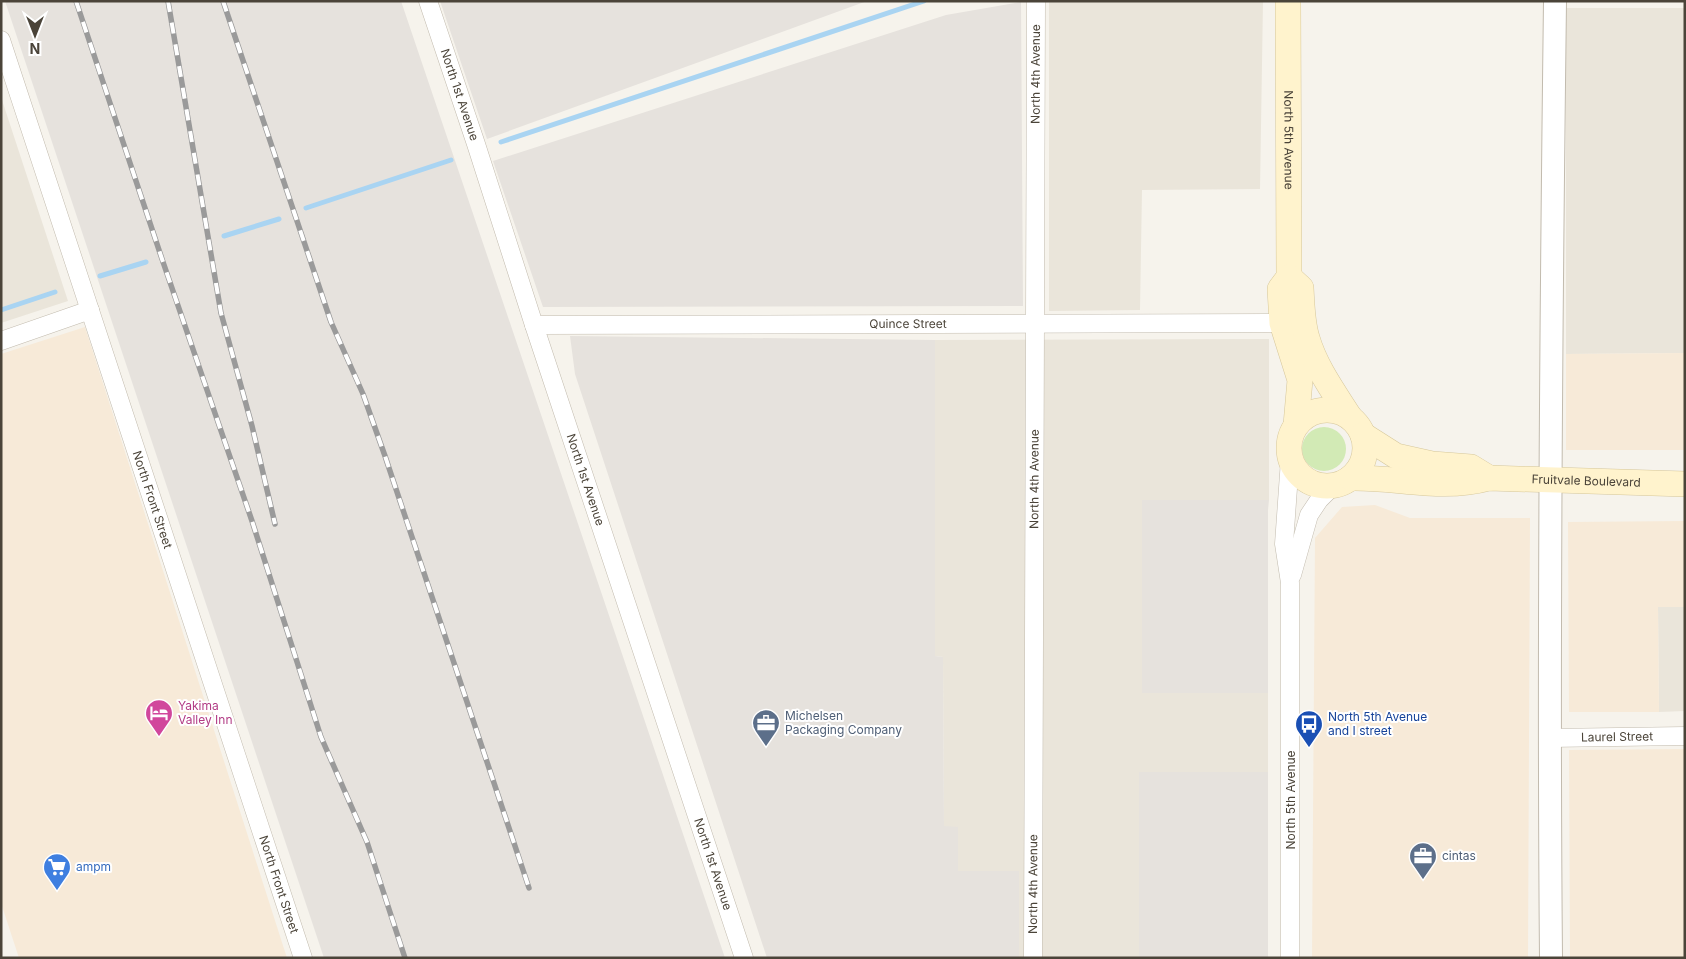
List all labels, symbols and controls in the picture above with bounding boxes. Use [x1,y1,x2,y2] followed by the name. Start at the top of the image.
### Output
[10,10,60,60] north arrow
[1028,24,1043,124] street label: North 4th Avenue
[30,40,40,57] text: N
[438,47,482,143] street label: North 1st Avenue
[1281,90,1297,190] street label: North 5th Avenue
[869,316,947,331] street label: Quince Street
[1026,429,1042,529] street label: North 4th Avenue
[564,432,608,528] street label: North 1st Avenue
[130,449,176,550] street label: North Front Street
[1532,471,1641,490] street label: Fruitvale Boulevard
[144,698,174,737] hotel icon: Yakima Valley Inn
[178,698,233,727] place label: Yakima Valley Inn
[751,708,781,747] office icon: Michelsen Packaging Company
[785,708,902,737] place label: Michelsen Packaging Company
[1294,709,1324,748] bus stop icon: North 5th Avenue and I street
[1328,709,1427,738] place label: North 5th Avenue and I street
[1581,728,1653,745] street label: Laurel Street
[1283,750,1298,850] street label: North 5th Avenue
[691,816,736,912] street label: North 1st Avenue
[256,834,302,935] street label: North Front Street
[1025,834,1040,934] street label: North 4th Avenue
[1408,841,1438,880] office icon: cintas
[1442,848,1476,863] place label: cintas
[42,852,72,891] supermarket icon: ampm
[76,859,111,874] place label: ampm

